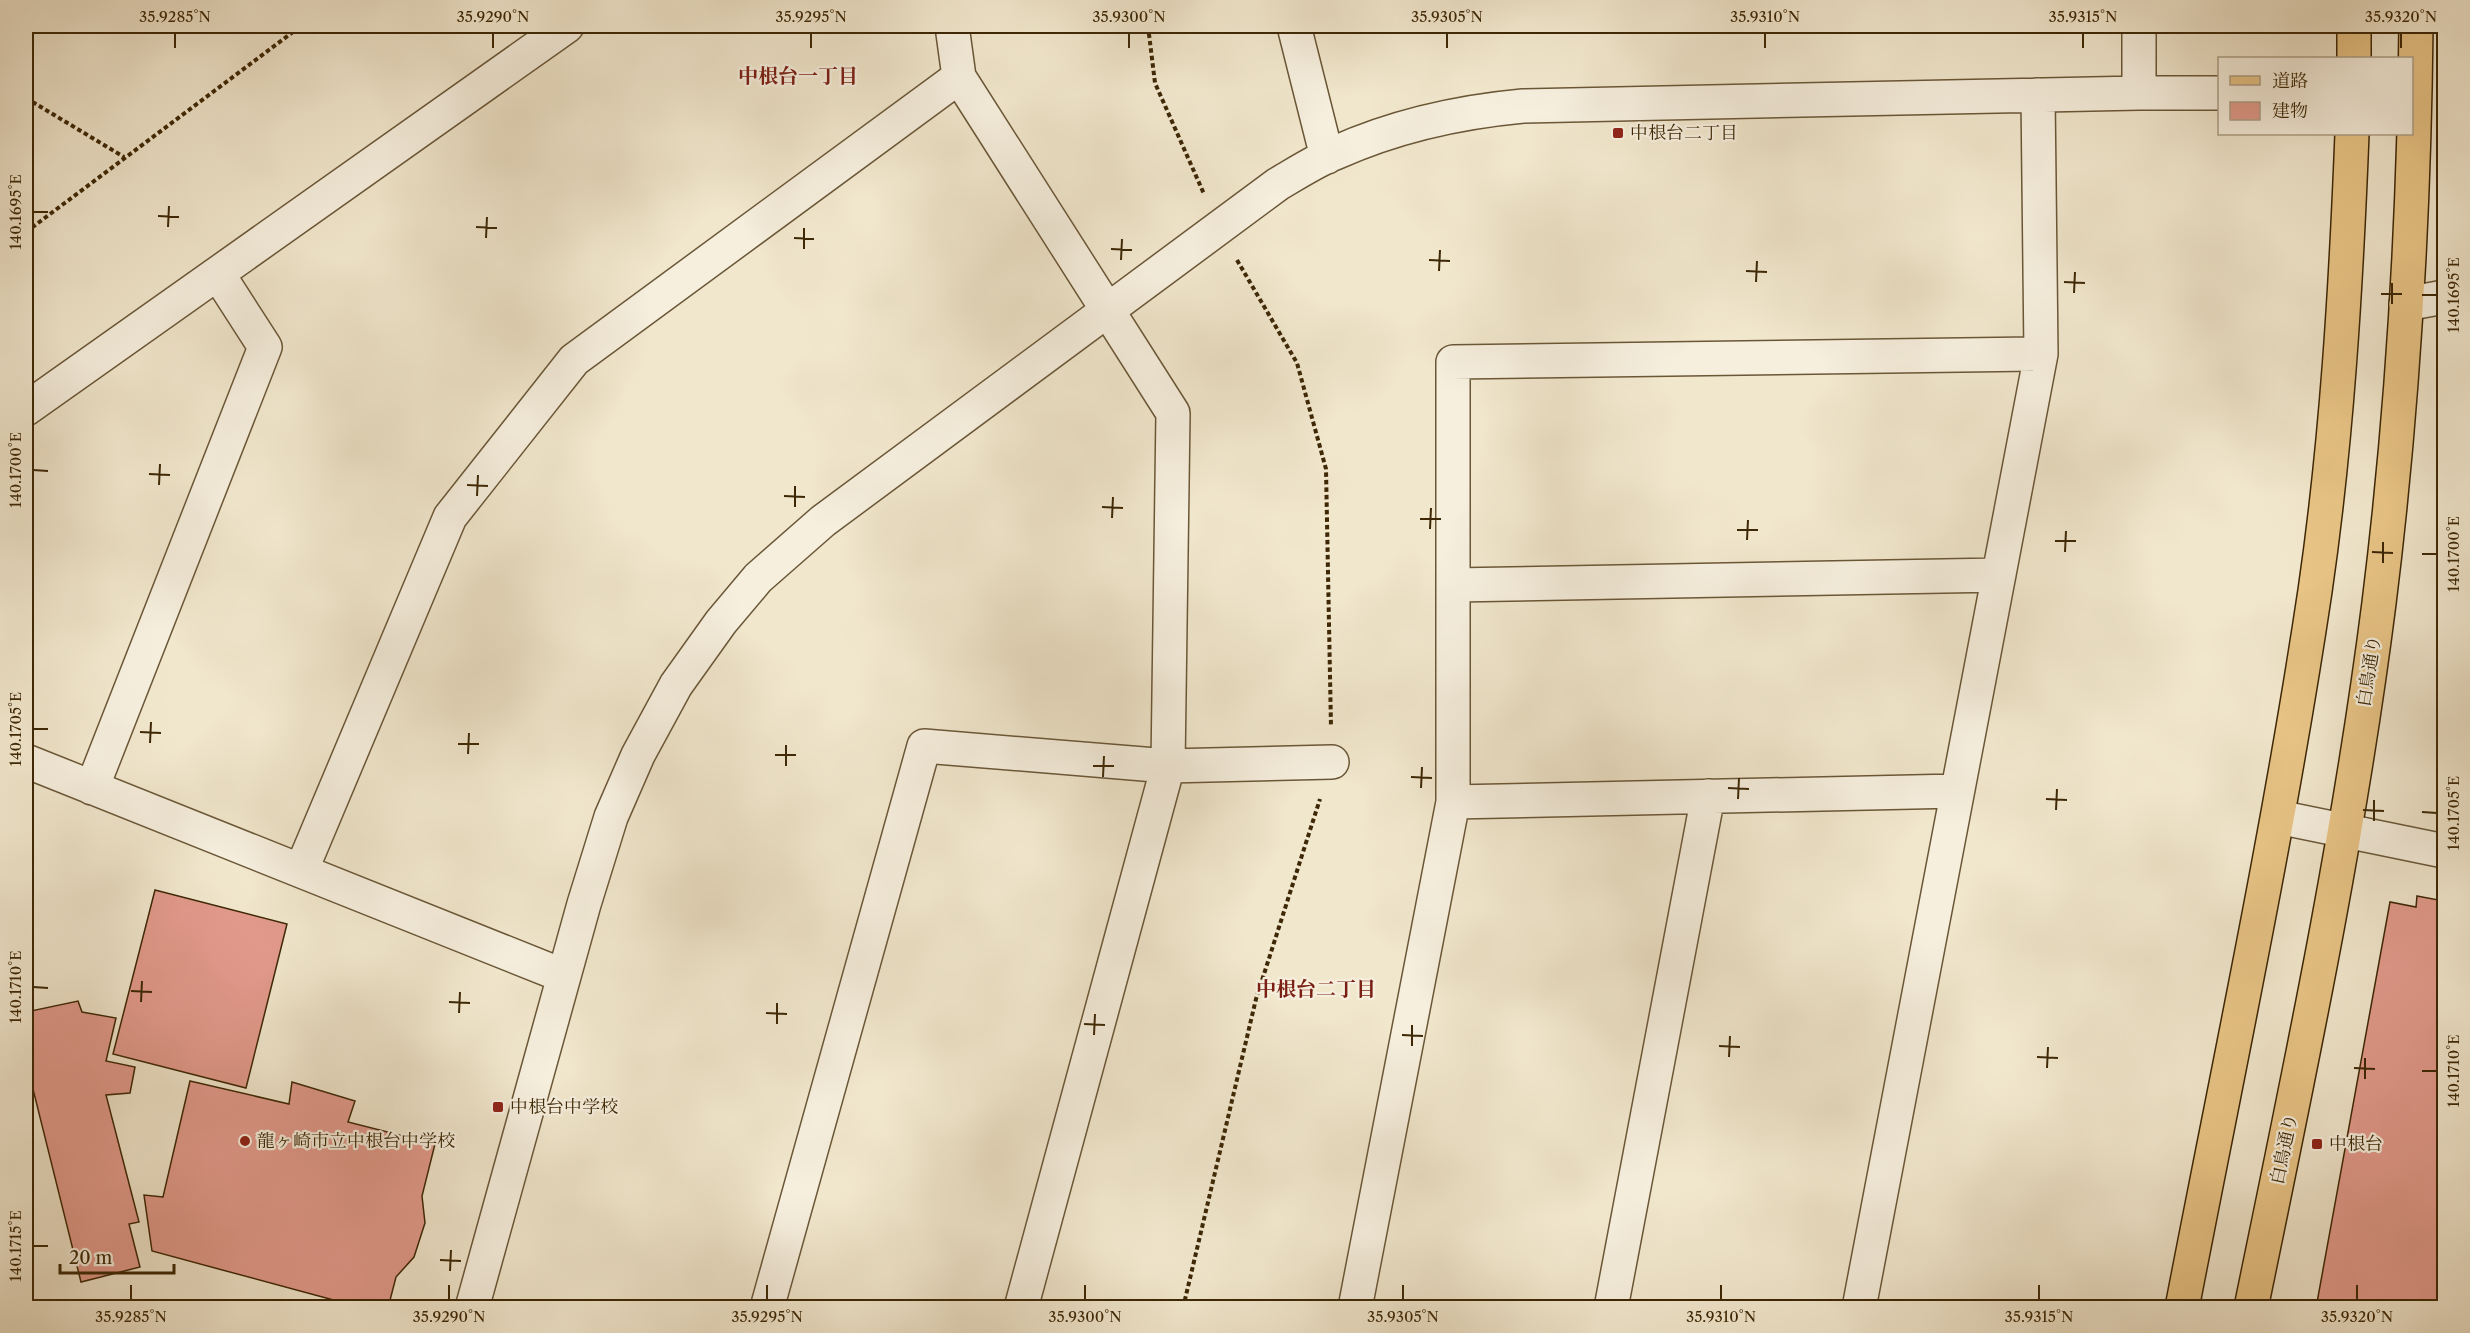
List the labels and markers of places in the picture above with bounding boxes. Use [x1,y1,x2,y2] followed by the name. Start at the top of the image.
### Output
[1630,122,1738,144] place label: 中根台二丁目
[1611,126,1625,140] marker: 中根台二丁目
[510,1096,618,1118] place label: 中根台中学校
[491,1100,505,1114] marker: 中根台中学校
[257,1130,455,1152] place label: 龍ヶ崎市立中根台中学校
[2329,1133,2383,1155] place label: 中根台
[238,1134,252,1148] marker: 龍ヶ崎市立中根台中学校
[2310,1137,2324,1151] marker: 中根台

